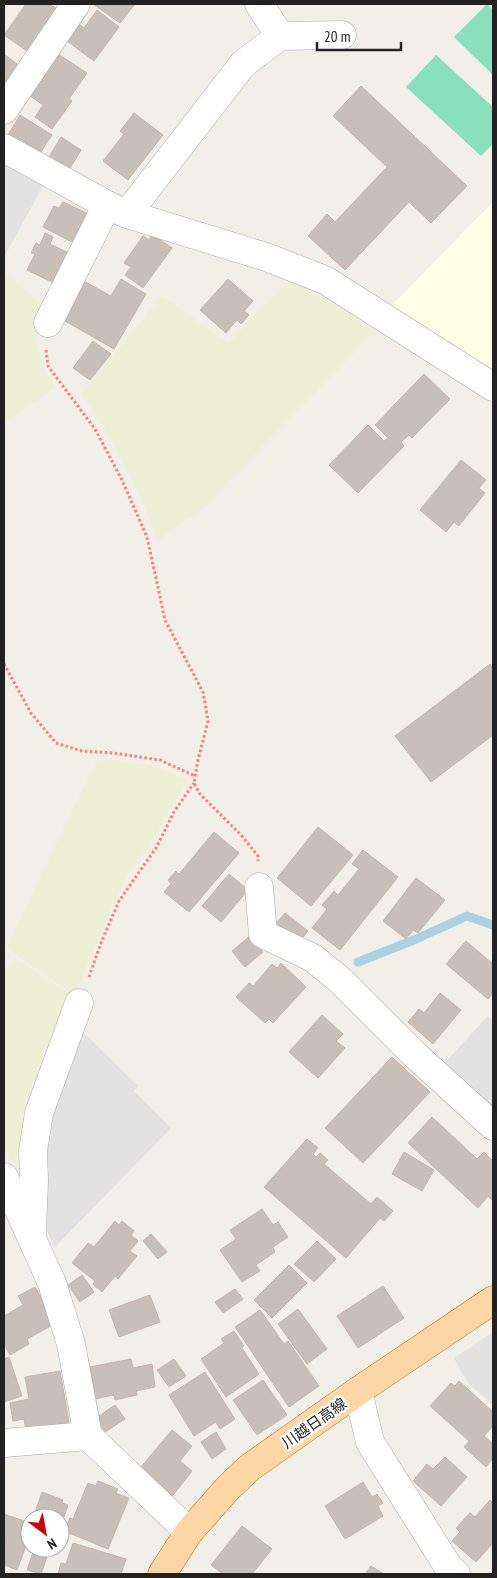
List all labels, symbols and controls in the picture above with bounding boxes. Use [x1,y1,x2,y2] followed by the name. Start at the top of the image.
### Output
[317,20,401,52] scale bar
[324,27,350,46] text: 20 m
[278,1394,350,1452] street label: 川越日高線
[20,1508,70,1558] north arrow
[44,1534,60,1554] text: N

